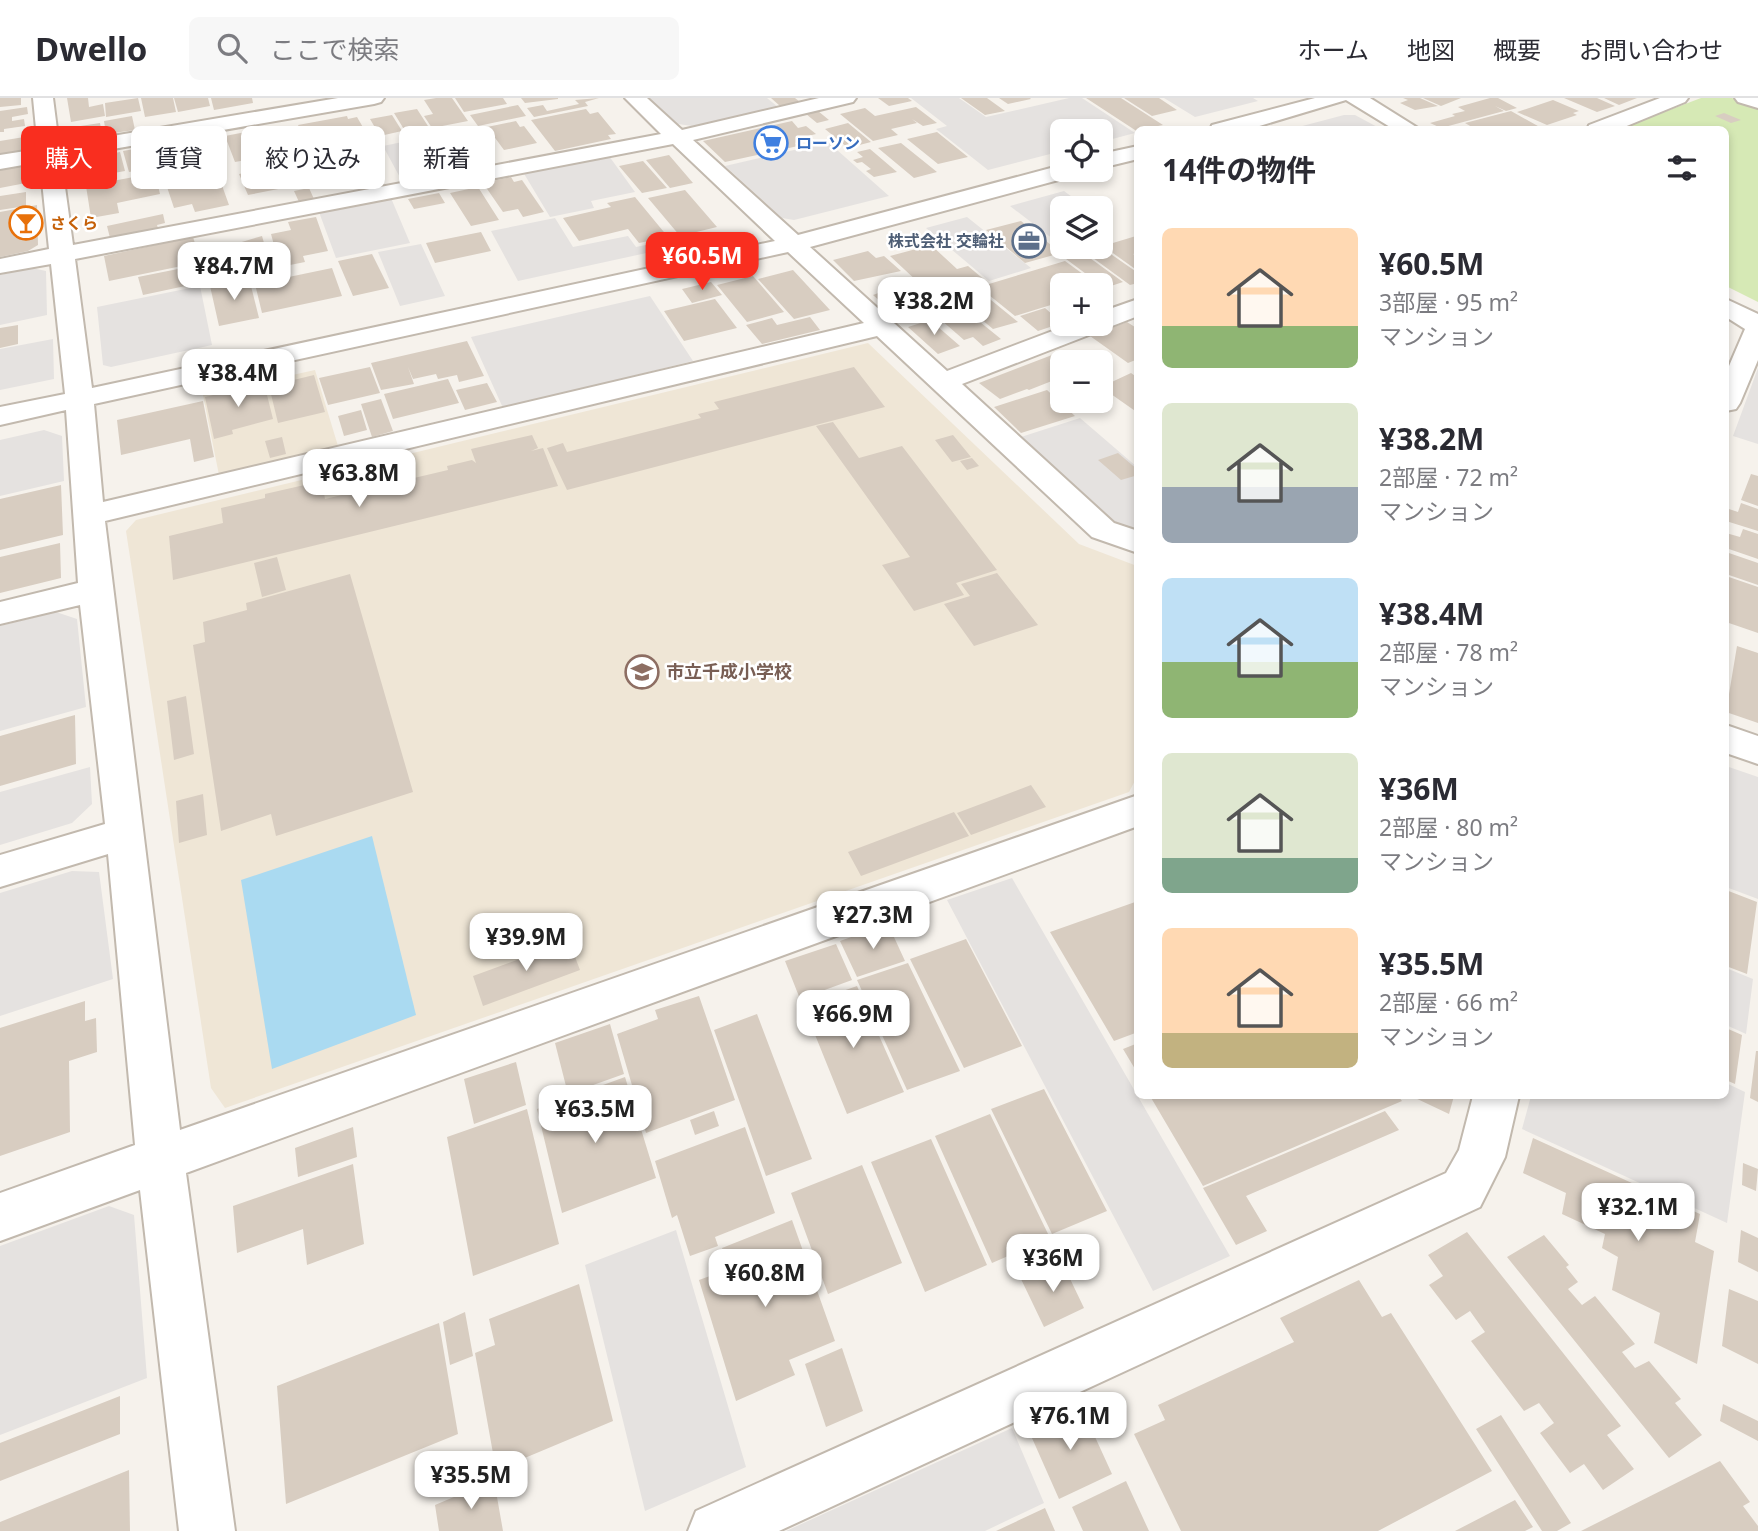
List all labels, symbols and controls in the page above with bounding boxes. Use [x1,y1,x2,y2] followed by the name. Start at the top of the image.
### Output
[189,17,679,80] search box
[35,26,147,71] text: Dwello
[213,29,251,67] icon: search
[269,31,399,67] text: ここで検索
[1298,33,1369,66] text: ホーム
[1407,33,1455,66] text: 地図
[1493,33,1541,66] text: 概要
[1579,33,1723,66] text: お問い合わせ
[1050,119,1113,413] map controls
[1050,119,1113,182] button: locate
[752,124,790,162] supermarket icon: ローソン
[21,126,117,189] chip: 購入
[131,126,227,189] chip: 賃貸
[241,126,385,189] chip: 絞り込み
[399,126,495,189] chip: 新着
[796,132,860,154] place label: ローソン
[1162,149,1316,190] text: 14件の物件
[1663,149,1701,187] icon: filters
[1050,196,1113,259] button: layers
[7,204,45,242] bar icon: さくら
[50,212,98,234] place label: さくら
[1010,222,1048,260] office icon: 株式会社 交輪社
[888,230,1004,252] place label: 株式会社 交輪社
[645,232,759,292] pin: ¥60.5M
[662,239,742,271] text: ¥60.5M
[177,242,291,302] pin: ¥84.7M
[1379,243,1484,284] text: ¥60.5M
[194,249,274,281] text: ¥84.7M
[1218,256,1302,340] icon: home
[1050,273,1113,336] button: +
[877,278,991,337] pin: ¥38.2M
[894,284,974,316] text: ¥38.2M
[1379,286,1518,318] text: 3部屋 · 95 m²
[1379,320,1494,352] text: マンション
[181,350,295,409] pin: ¥38.4M
[1050,350,1113,413] button: −
[198,356,278,388] text: ¥38.4M
[1379,418,1484,459] text: ¥38.2M
[1218,431,1302,515] icon: home
[302,450,416,509] pin: ¥63.8M
[319,456,399,488] text: ¥63.8M
[1379,461,1518,493] text: 2部屋 · 72 m²
[1379,495,1494,527] text: マンション
[1379,593,1484,634] text: ¥38.4M
[1218,606,1302,690] icon: home
[1379,636,1518,668] text: 2部屋 · 78 m²
[623,653,661,691] school or university icon: 市立千成小学校
[666,659,792,683] place label: 市立千成小学校
[1379,670,1494,702] text: マンション
[1379,768,1459,809] text: ¥36M
[1218,781,1302,865] icon: home
[1379,811,1518,843] text: 2部屋 · 80 m²
[1379,845,1494,877] text: マンション
[816,892,930,951] pin: ¥27.3M
[833,898,913,930] text: ¥27.3M
[469,914,583,973] pin: ¥39.9M
[486,920,566,952] text: ¥39.9M
[1379,943,1484,984] text: ¥35.5M
[1218,956,1302,1040] icon: home
[1379,986,1518,1018] text: 2部屋 · 66 m²
[796,990,910,1050] pin: ¥66.9M
[813,997,893,1029] text: ¥66.9M
[1379,1020,1494,1052] text: マンション
[538,1086,652,1145] pin: ¥63.5M
[555,1092,635,1124] text: ¥63.5M
[1581,1184,1695,1243] pin: ¥32.1M
[1598,1190,1678,1222] text: ¥32.1M
[1012,1234,1094,1294] pin: ¥36M
[1022,1241,1084,1273] text: ¥36M
[708,1250,822,1309] pin: ¥60.8M
[725,1256,805,1288] text: ¥60.8M
[1013,1392,1127,1452] pin: ¥76.1M
[1030,1399,1110,1431] text: ¥76.1M
[414,1452,528,1511] pin: ¥35.5M
[431,1458,511,1490] text: ¥35.5M

